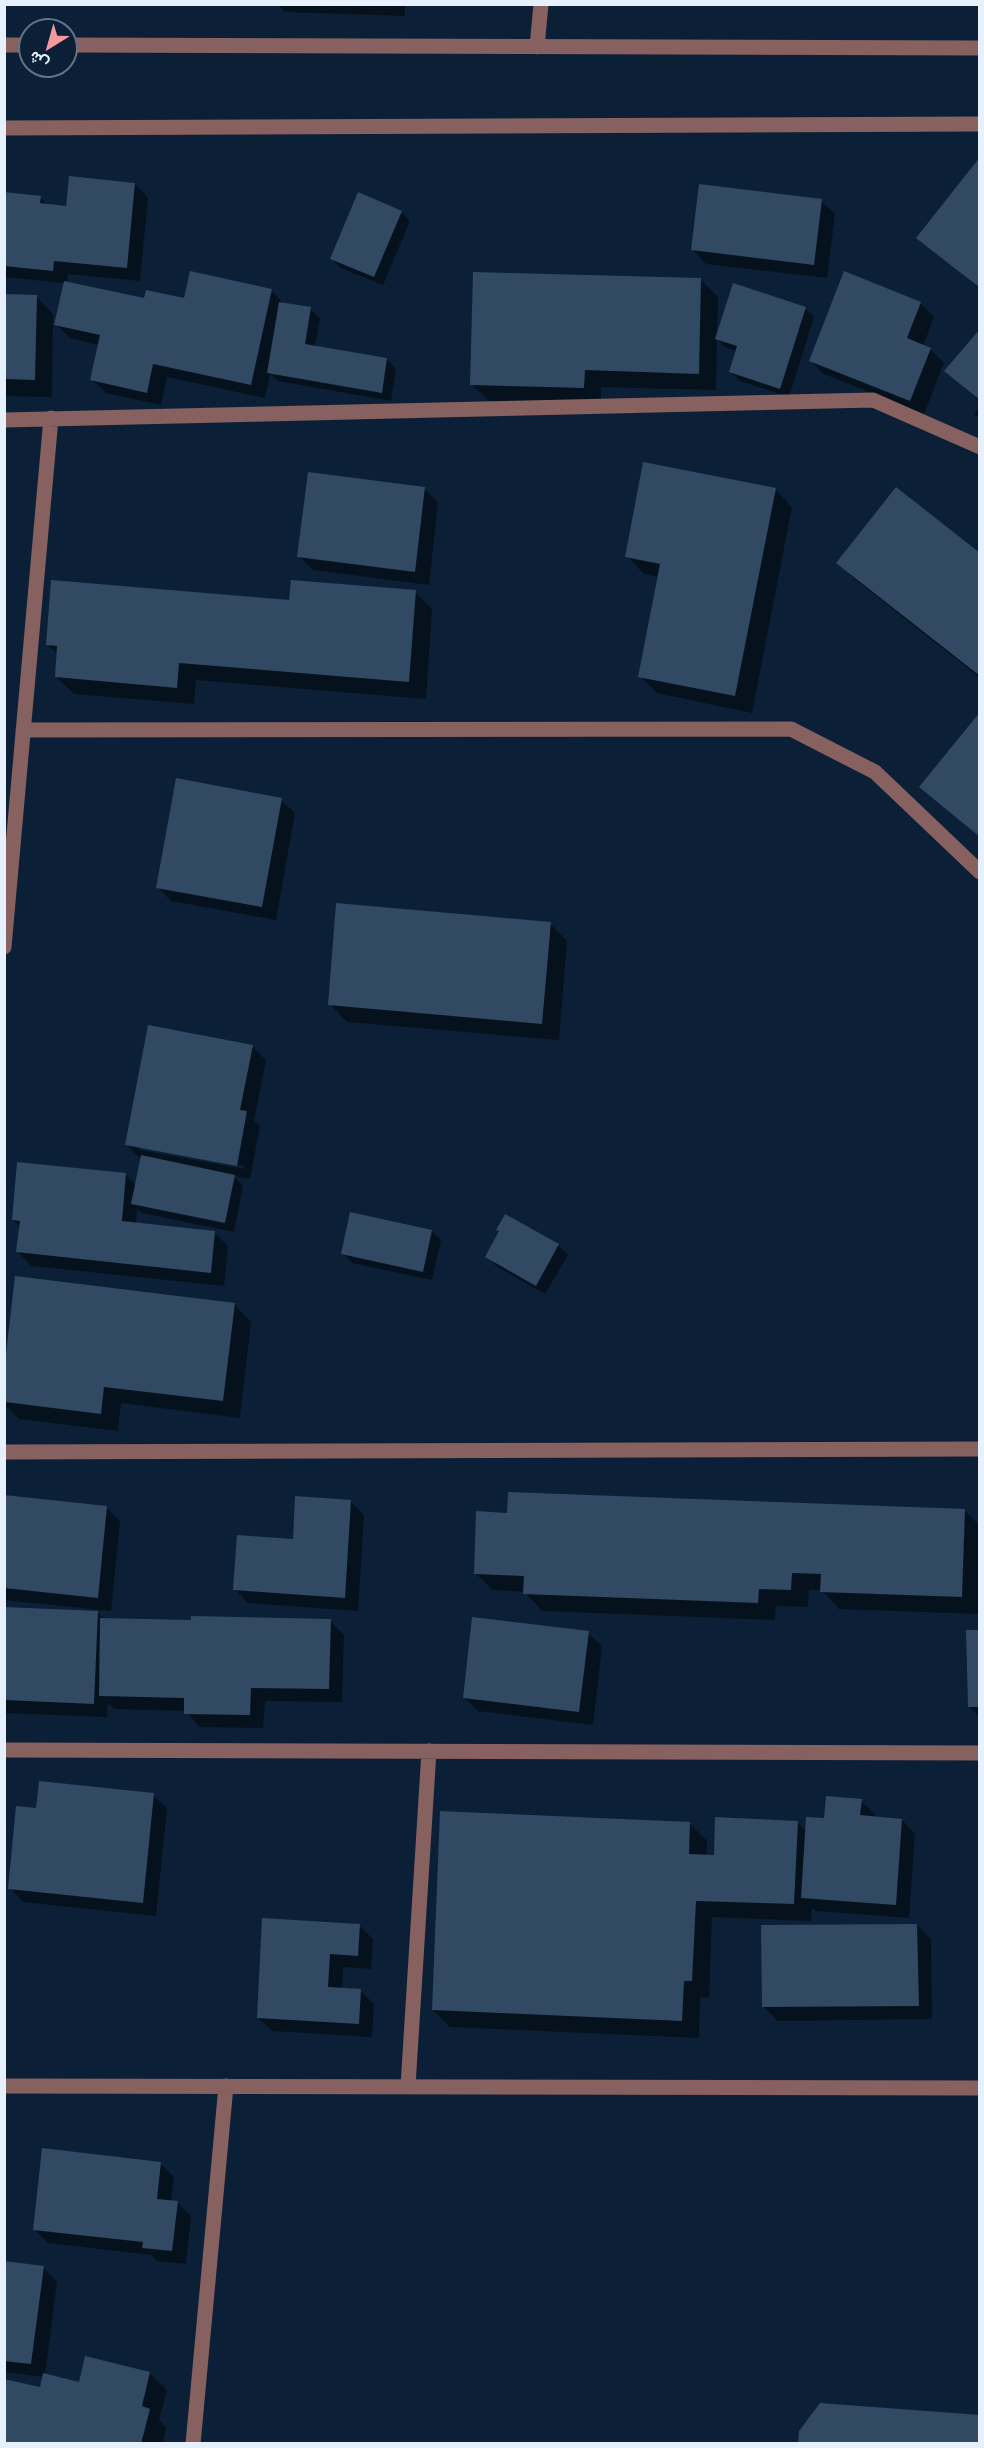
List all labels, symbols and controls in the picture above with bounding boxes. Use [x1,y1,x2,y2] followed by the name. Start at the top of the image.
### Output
[18,18,78,78] north arrow
[24,46,53,75] text: ش

